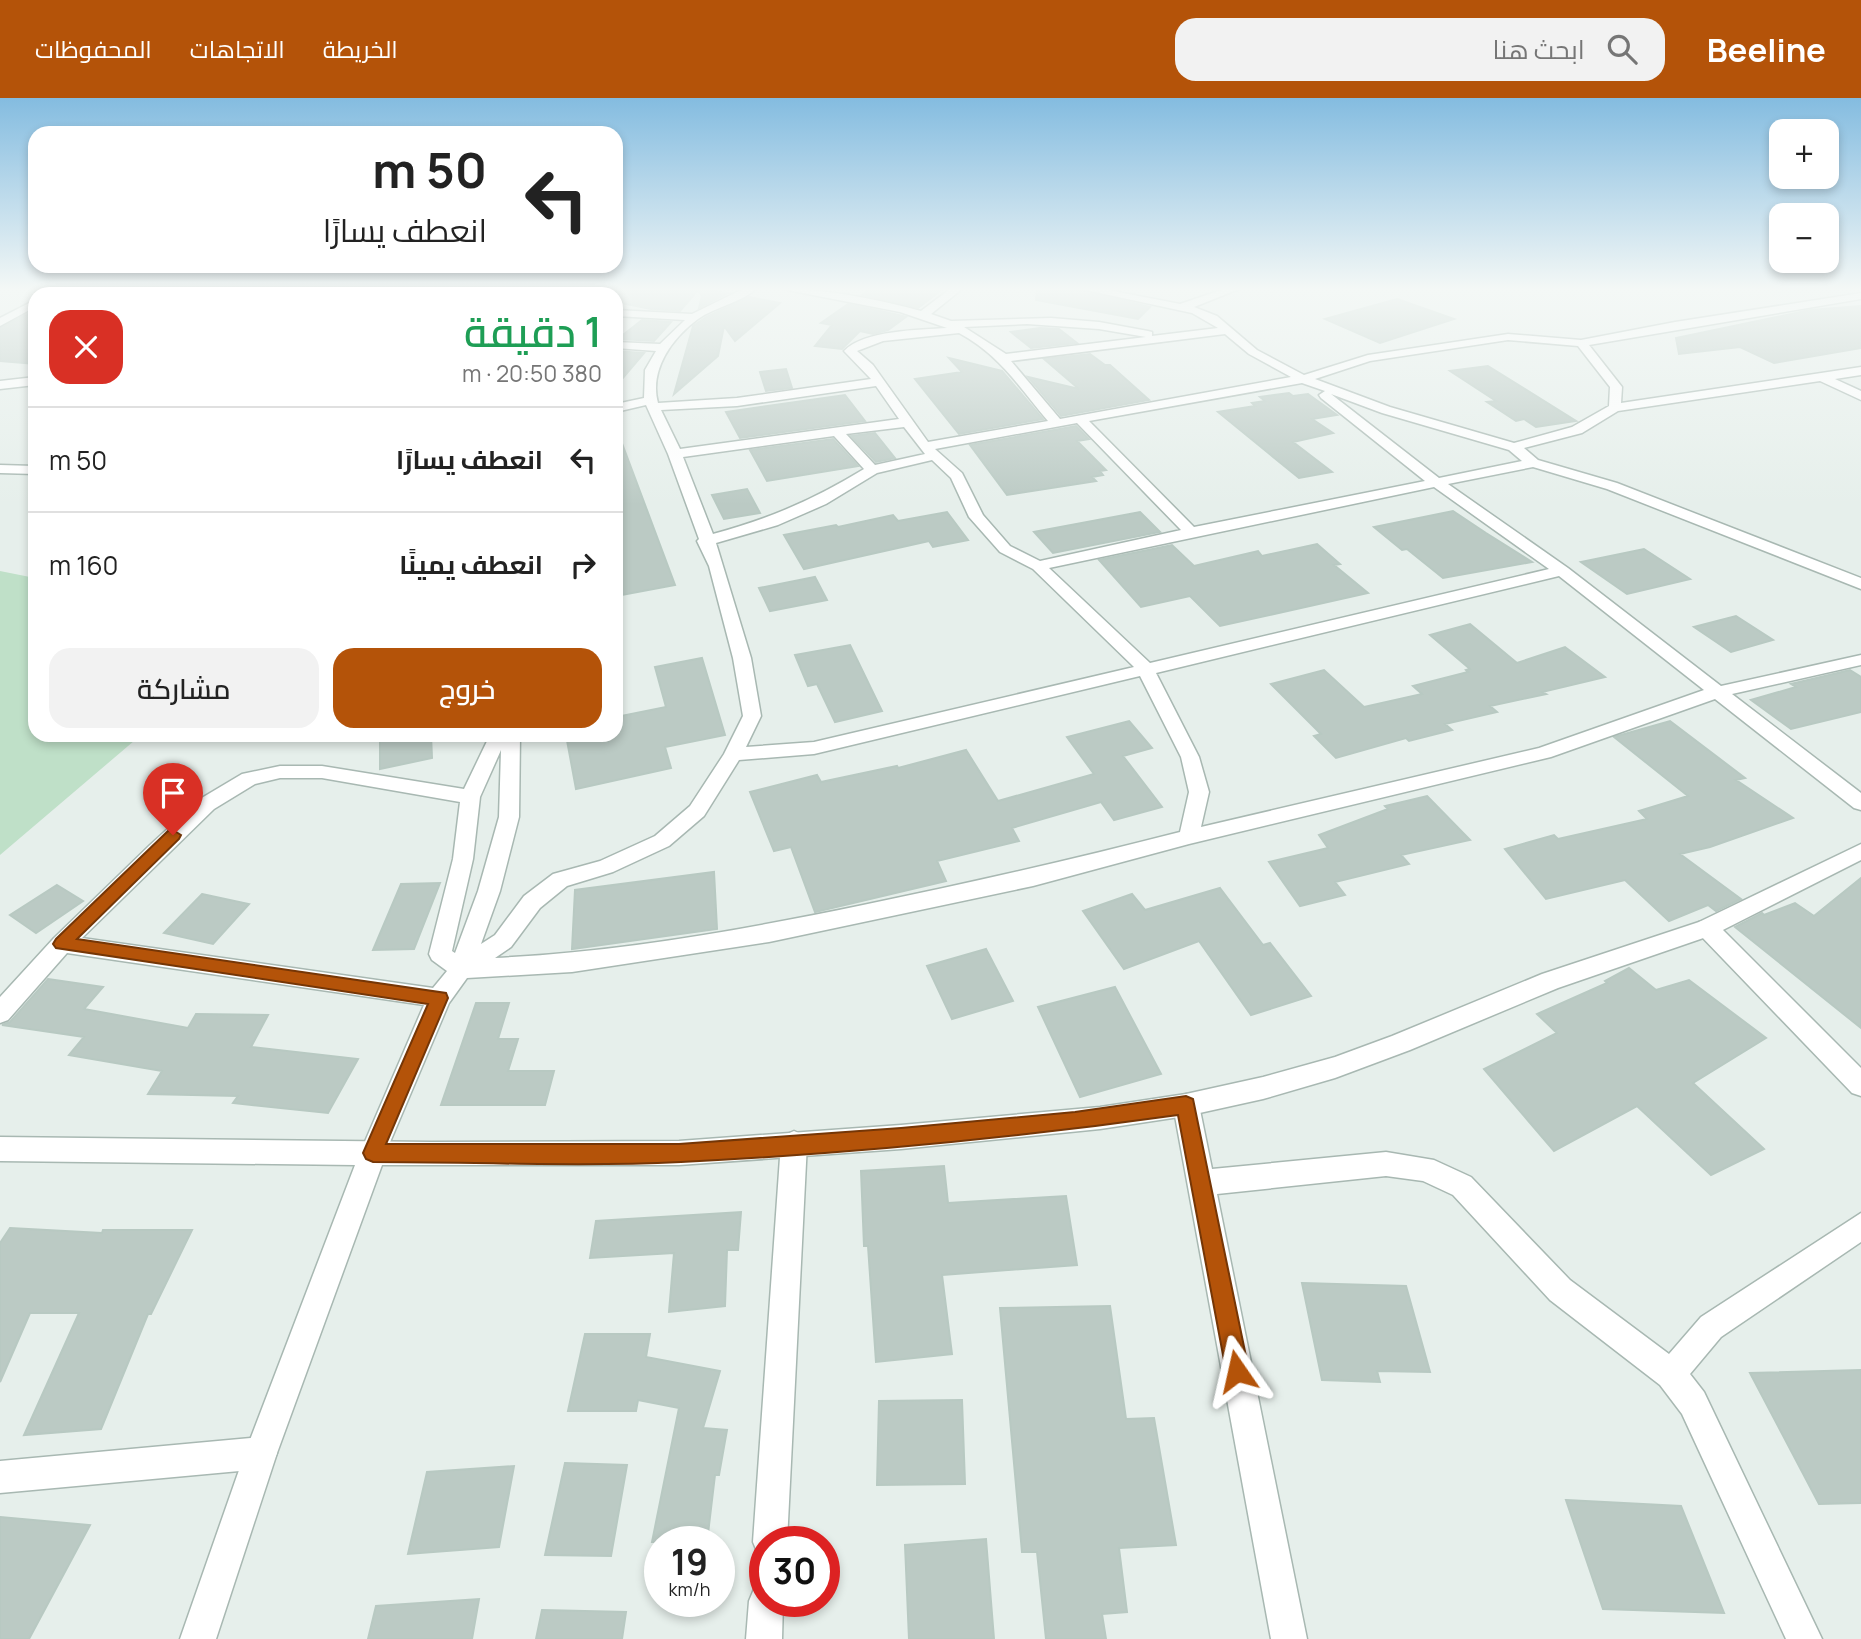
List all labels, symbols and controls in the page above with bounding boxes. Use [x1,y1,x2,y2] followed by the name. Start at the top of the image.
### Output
[1175,18,1665,81] search box
[1707,27,1826,72] text: Beeline
[1603,30,1641,68] icon: search
[1493,31,1585,67] text: ابحث هنا
[35,32,152,65] text: المحفوظات
[190,32,285,65] text: الاتجاهات
[323,32,398,65] text: الخريطة
[1769,119,1839,273] map controls
[1769,119,1839,189] button: +
[372,136,487,203] text: 50 m
[511,154,602,245] icon: left
[1769,203,1839,273] button: −
[323,208,487,252] text: انعطف يسارًا
[464,302,602,360] text: 1 دقيقة
[49,310,123,384] button: close
[462,357,602,389] text: 380 m · 20:50
[396,441,543,477] text: انعطف يسارًا
[564,441,602,479] icon: left
[49,442,107,478] text: 50 m
[399,546,543,582] text: انعطف يمينًا
[564,546,602,584] icon: right
[49,547,118,583] text: 160 m
[49,648,319,728] button: مشاركة
[333,648,602,728] button: خروج
[143,763,203,835] pin
[154,774,192,812] icon: arrive
[1200,1334,1274,1408] position arrow
[749,1526,840,1617] speed limit sign: 30
[671,1538,708,1586] text: 19
[669,1577,710,1601] text: km/h

